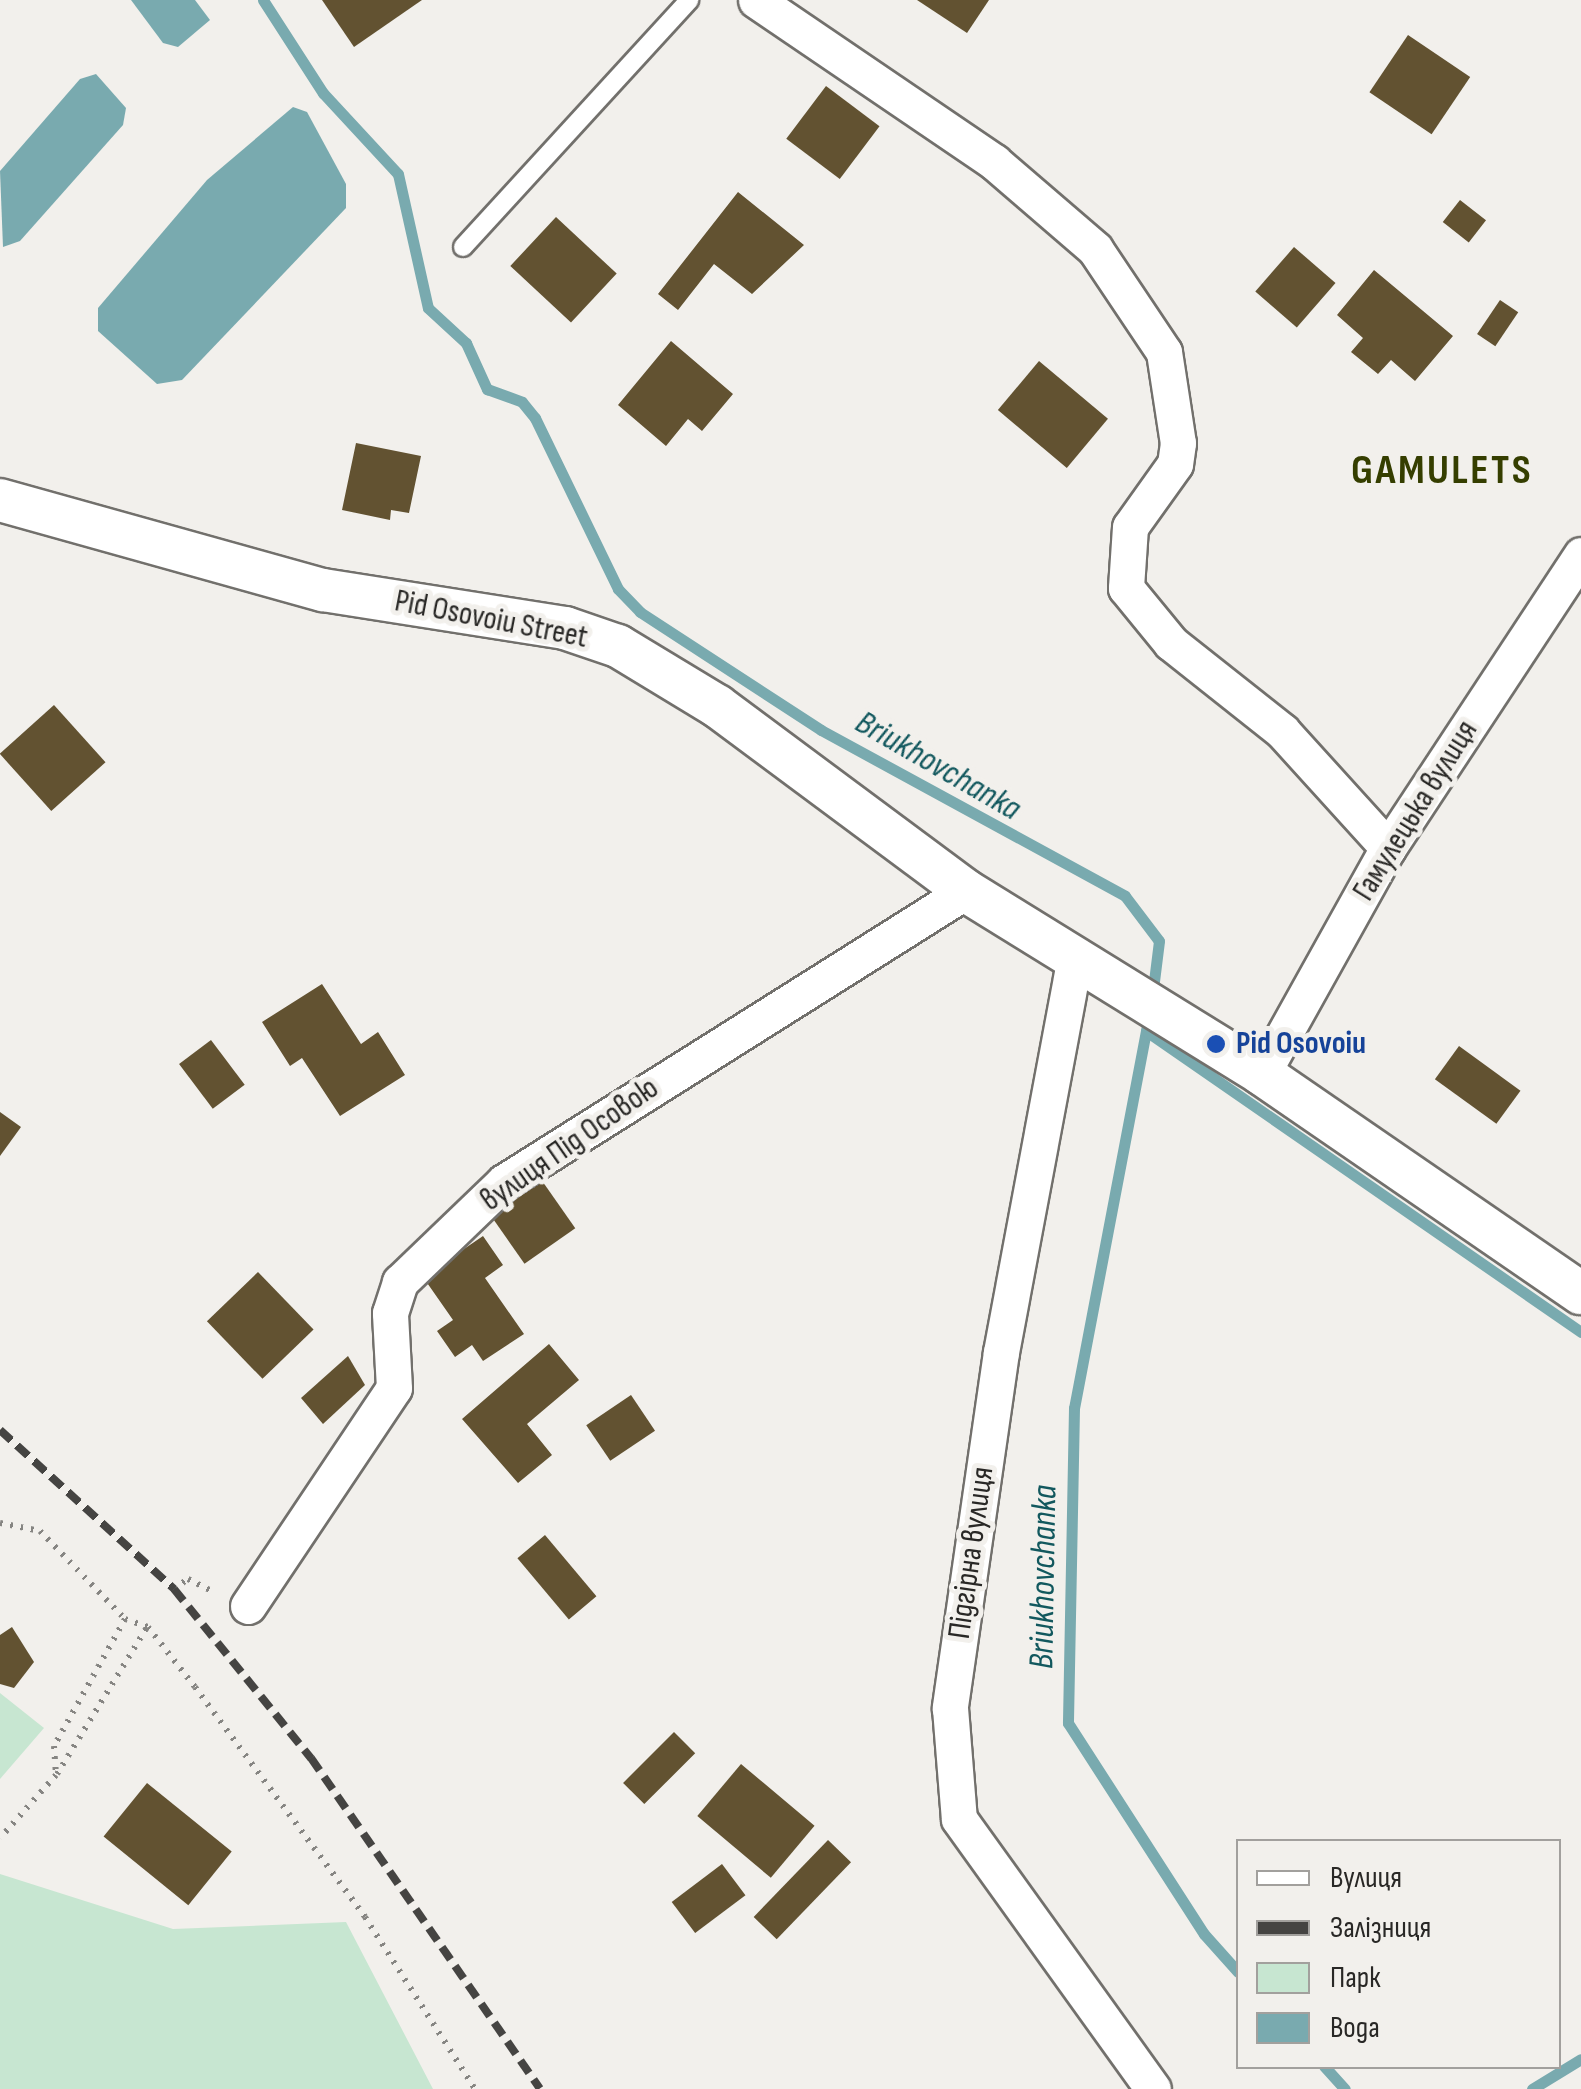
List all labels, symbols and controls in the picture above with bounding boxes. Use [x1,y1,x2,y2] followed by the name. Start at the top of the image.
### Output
[1351,446,1533,496] district label: GAMULETS
[391,582,591,658] street label: Pid Osovoiu Street
[848,702,1028,830] water label: Briukhovchanka
[1345,714,1487,908] street label: Гамулецька вулиця
[1236,1025,1366,1063] place label: Pid Osovoiu
[1205,1033,1227,1055] marker: Pid Osovoiu
[474,1070,666,1220] street label: вулиця Під Осовою
[941,1465,1003,1641] street label: Підгірна вулиця
[1021,1485,1067,1669] water label: Briukhovchanka
[1236,1839,1561,2069] legend
[1330,1860,1402,1896] text: Вулиця
[1330,1910,1431,1946] text: Залізниця
[1330,1960,1381,1996] text: Парк
[1330,2010,1380,2046] text: Вода

